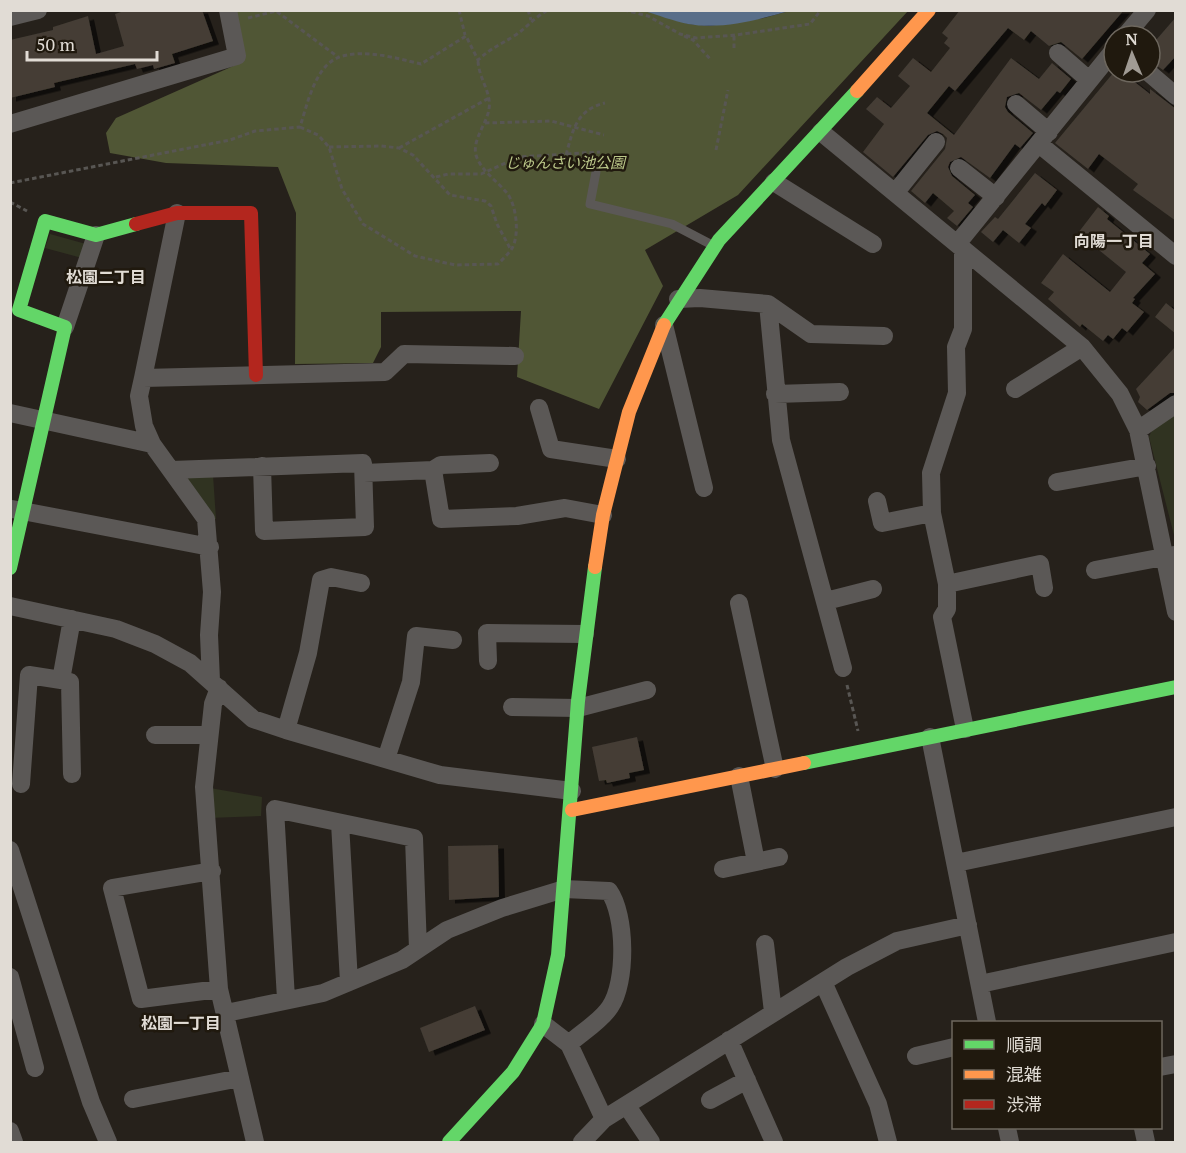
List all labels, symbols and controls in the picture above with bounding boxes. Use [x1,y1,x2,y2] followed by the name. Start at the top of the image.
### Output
[27,24,158,62] scale bar
[1102,24,1162,84] north arrow
[1125,28,1138,50] text: N
[36,32,76,56] text: 50 m
[505,152,627,172] park label: じゅんさい池公園
[1074,230,1154,252] district label: 向陽一丁目
[66,266,146,288] district label: 松園二丁目
[141,1012,221,1034] district label: 松園一丁目
[952,1021,1162,1129] legend
[1006,1032,1042,1056] text: 順調
[1006,1062,1042,1086] text: 混雑
[1006,1092,1042,1116] text: 渋滞

